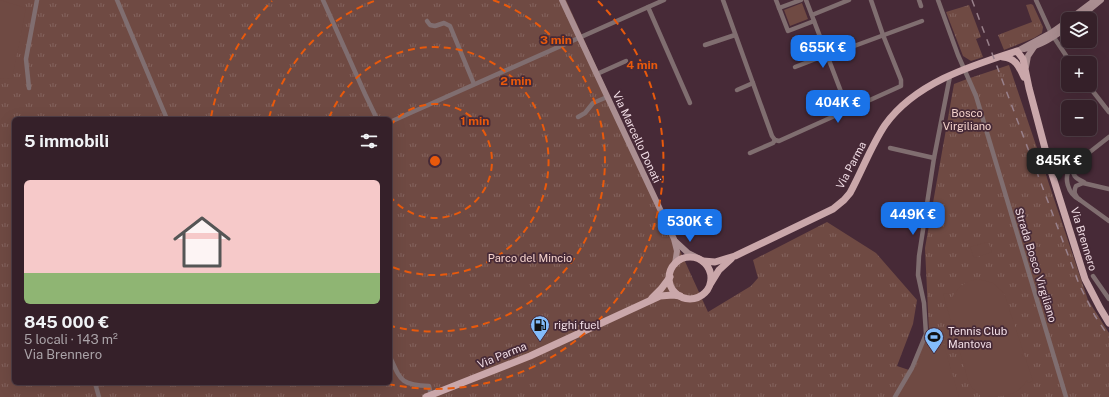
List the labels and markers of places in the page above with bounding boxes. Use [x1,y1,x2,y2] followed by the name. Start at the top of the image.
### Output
[790,35,856,69] pin: 655K €
[805,90,871,124] pin: 404K €
[1026,148,1092,182] pin: 845K €
[428,154,442,168] centre of rings
[880,202,946,236] pin: 449K €
[657,209,723,243] pin: 530K €
[529,314,551,342] fuel station icon: righi fuel
[554,319,600,331] place label: righi fuel
[948,325,1008,350] place label: Tennis Club Mantova
[923,326,945,354] sports icon: Tennis Club Mantova

